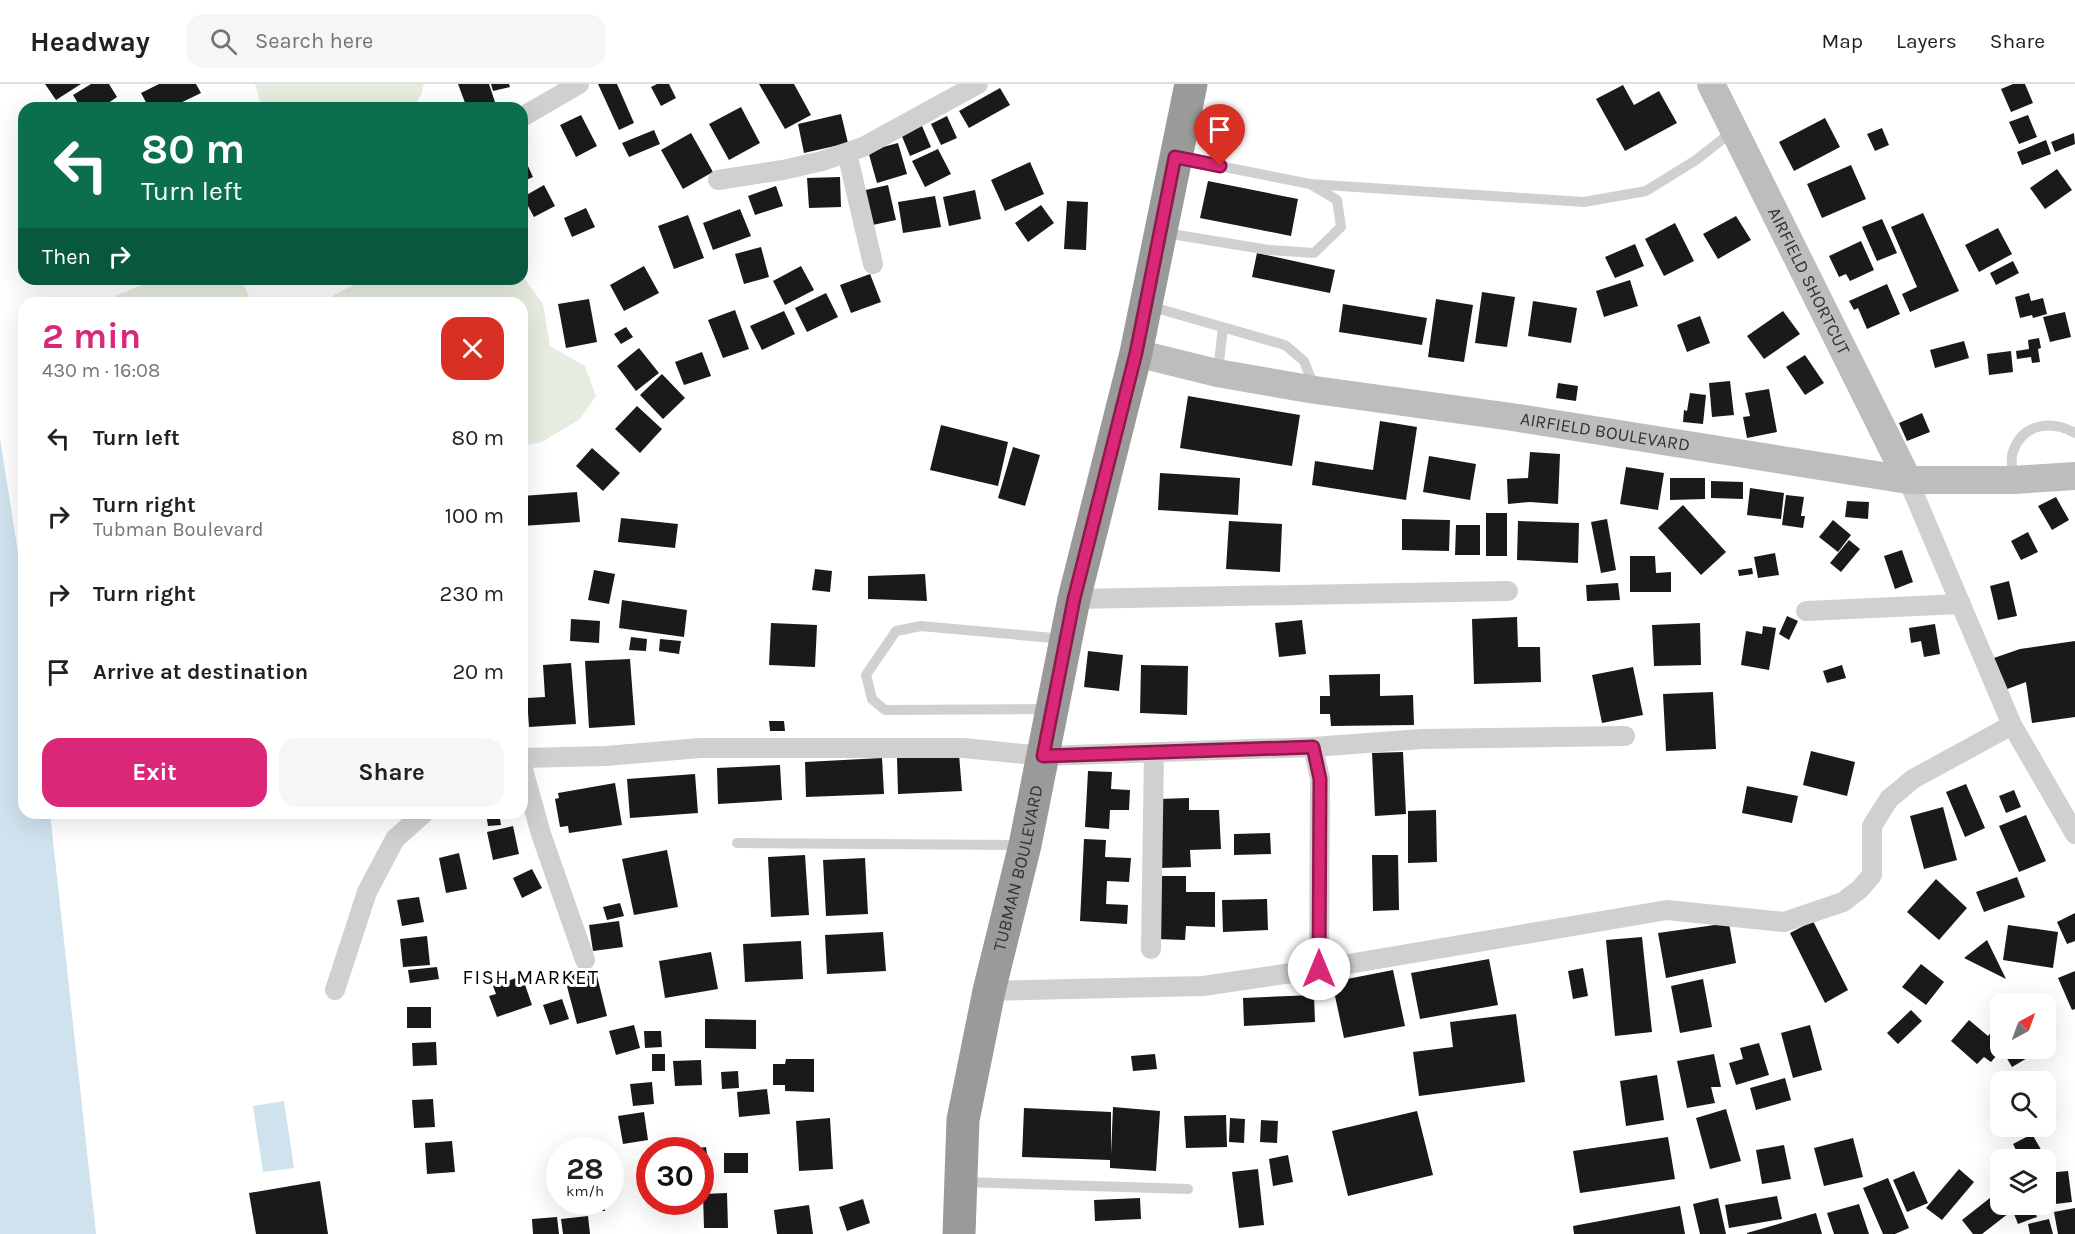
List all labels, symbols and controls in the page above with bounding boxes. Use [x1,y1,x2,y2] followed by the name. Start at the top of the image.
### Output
[186,14,606,68] search box
[30,25,150,58] text: Headway
[207,25,240,58] icon: search
[255,28,373,54] text: Search here
[1821,29,1863,53] text: Map
[1896,29,1957,53] text: Layers
[1990,29,2045,53] text: Share
[1194,104,1245,166] pin
[1203,113,1236,146] icon: arrive
[141,124,245,174] text: 80 m
[42,126,120,204] icon: left
[141,175,242,207] text: Turn left
[1763,204,1855,358] street label: AIRFIELD SHORTCUT
[103,240,136,273] icon: right
[42,244,91,270] text: Then
[42,315,141,357] text: 2 min
[441,317,504,380] button: close
[42,359,160,382] text: 430 m · 16:08
[1519,407,1692,456] street label: AIRFIELD BOULEVARD
[42,422,75,455] icon: left
[93,425,180,451] text: Turn left
[452,425,504,451] text: 80 m
[93,492,196,518] text: Turn right
[42,500,75,533] icon: right
[445,503,504,529] text: 100 m
[93,518,264,541] text: Tubman Boulevard
[42,578,75,611] icon: right
[93,581,196,607] text: Turn right
[439,581,504,607] text: 230 m
[42,656,75,689] icon: arrive
[93,659,308,685] text: Arrive at destination
[452,659,504,685] text: 20 m
[42,738,267,807] button: Exit
[279,738,504,807] button: Share
[988,783,1048,954] street label: TUBMAN BOULEVARD
[1287,937,1351,1001] position arrow
[463,966,599,989] district label: FISH MARKET
[1990,993,2056,1059] north arrow
[1990,993,2056,1215] map controls
[1990,1071,2056,1137] button: search
[636,1137,714,1215] speed limit sign: 30
[1990,1149,2056,1215] button: layers
[566,1151,604,1187] text: 28
[566,1182,604,1200] text: km/h

